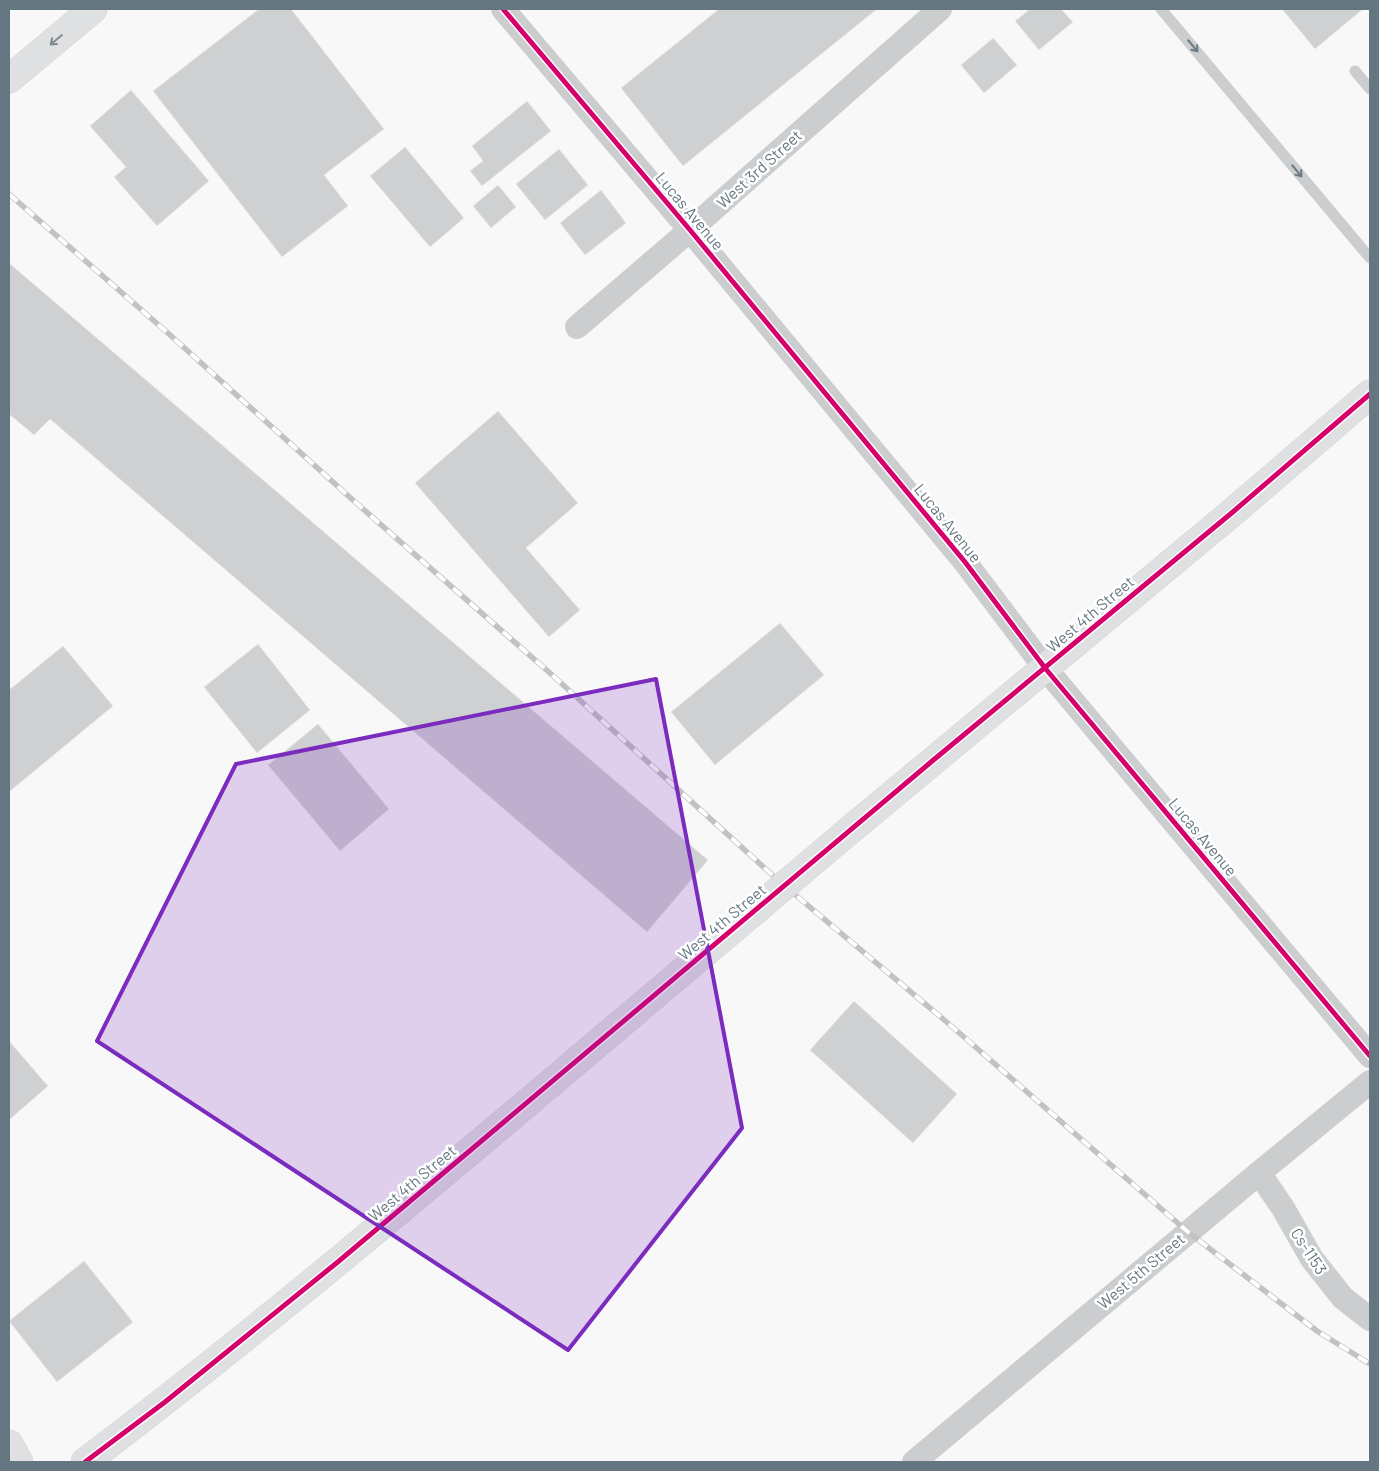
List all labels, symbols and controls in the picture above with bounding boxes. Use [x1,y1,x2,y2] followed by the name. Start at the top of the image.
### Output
[49,34,62,45] one-way arrow
[1187,39,1198,52] one-way arrow
[712,125,805,212] street label: West 3rd Street
[1291,164,1303,177] one-way arrow
[652,168,728,254] street label: Lucas Avenue
[911,479,986,566] street label: Lucas Avenue
[1042,571,1137,656] street label: West 4th Street
[1165,794,1241,880] street label: Lucas Avenue
[674,879,769,964] street label: West 4th Street
[364,1140,459,1225] street label: West 4th Street
[1287,1224,1331,1277] street label: Cs-1153
[1093,1229,1188,1313] street label: West 5th Street

